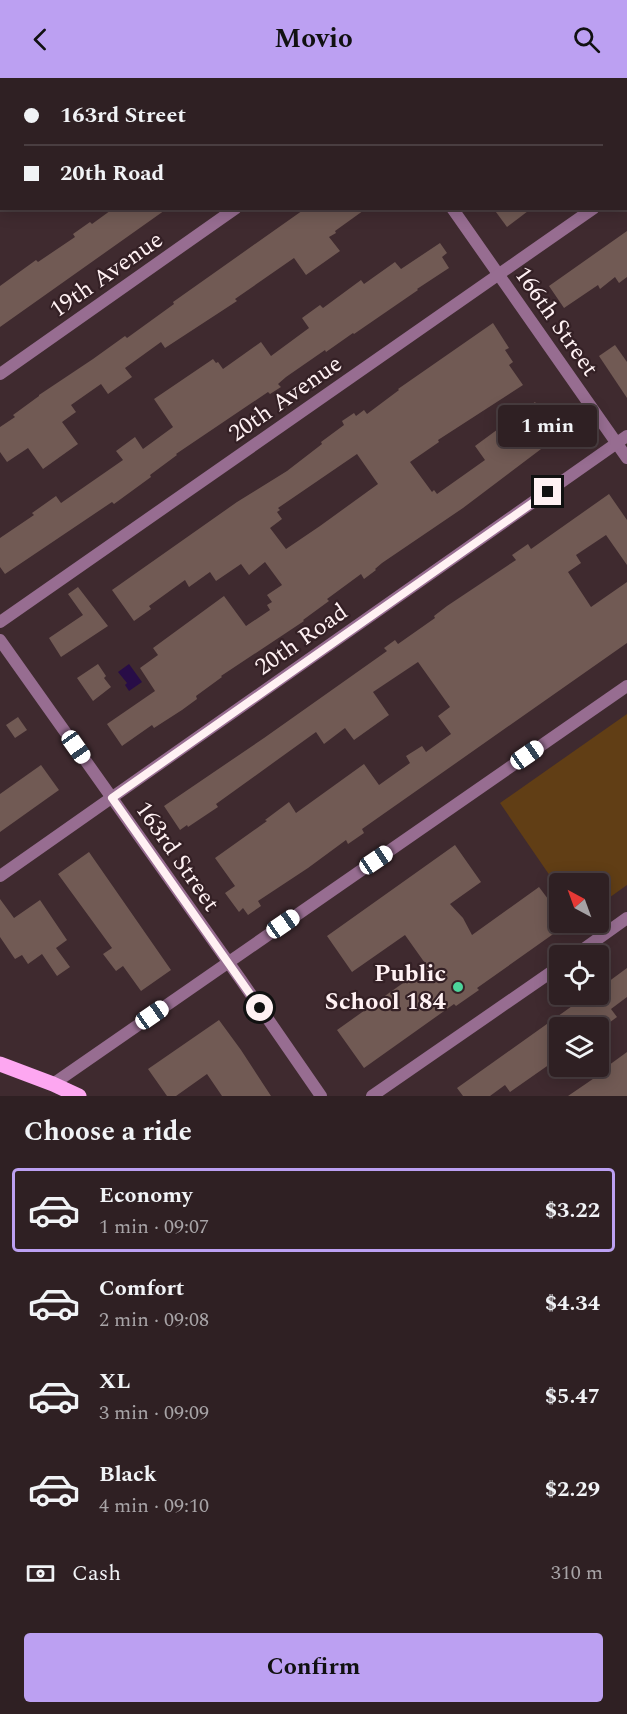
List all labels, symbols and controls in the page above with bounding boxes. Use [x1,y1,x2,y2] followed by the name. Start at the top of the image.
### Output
[274,18,353,60] text: Movio
[24,23,57,56] icon: back
[570,23,603,56] icon: search
[60,99,186,132] text: 163rd Street
[60,157,164,190] text: 20th Road
[42,222,171,327] street label: 19th Avenue
[505,259,607,384] street label: 166th Street
[221,346,350,451] street label: 20th Avenue
[498,405,598,447] callout: 1 min
[521,411,574,441] text: 1 min
[534,478,561,505] route end
[248,595,356,685] street label: 20th Road
[58,727,94,767] car
[507,737,547,773] car
[126,794,229,919] street label: 163rd Street
[356,842,396,878] car
[549,873,609,933] north arrow
[549,873,609,1077] map controls
[263,906,303,942] car
[549,945,609,1005] button: locate
[325,956,447,1020] place label: Public School 184
[451,980,465,994] marker: Public School 184
[246,994,273,1021] route start
[132,997,172,1033] car
[549,1017,609,1077] button: layers
[24,1111,192,1153] text: Choose a ride
[99,1179,192,1212] text: Economy
[27,1183,81,1237] icon: car
[545,1194,600,1227] text: $3.22
[99,1212,209,1242] text: 1 min · 09:07
[99,1272,184,1305] text: Comfort
[27,1276,81,1330] icon: car
[545,1287,600,1320] text: $4.34
[99,1305,209,1335] text: 2 min · 09:08
[99,1365,130,1398] text: XL
[27,1369,81,1423] icon: car
[545,1380,600,1413] text: $5.47
[99,1398,209,1428] text: 3 min · 09:09
[99,1458,157,1491] text: Black
[27,1462,81,1516] icon: car
[545,1473,600,1506] text: $2.29
[99,1491,209,1521] text: 4 min · 09:10
[24,1557,57,1590] icon: cash
[72,1557,121,1590] text: Cash
[551,1558,603,1588] text: 310 m
[24,1633,603,1702] button: Confirm

